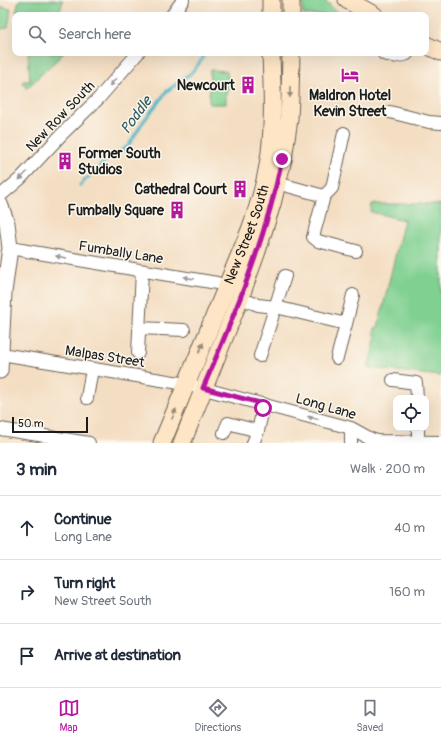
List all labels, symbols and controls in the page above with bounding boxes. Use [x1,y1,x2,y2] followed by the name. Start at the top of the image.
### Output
[12,12,429,56] search box
[26,23,48,45] icon: search
[58,25,131,44] text: Search here
[340,65,360,85] hotel icon: Maldron Hotel Kevin Street
[238,75,258,95] building icon: Newcourt
[22,77,98,155] street label: New Row South
[108,77,117,88] one-way arrow
[177,77,235,94] place label: Newcourt
[287,86,293,99] one-way arrow
[309,87,391,120] place label: Maldron Hotel Kevin Street
[116,91,157,138] water label: Poddle
[78,145,161,178] place label: Former South Studios
[273,150,291,168] route end
[55,151,75,171] building icon: Former South Studios
[18,171,28,181] one-way arrow
[230,179,250,199] building icon: Cathedral Court
[135,181,227,198] place label: Cathedral Court
[220,183,273,287] street label: New Street South
[167,200,187,220] building icon: Fumbally Square
[68,202,165,219] place label: Fumbally Square
[77,237,165,268] street label: Fumbally Lane
[55,254,67,260] one-way arrow
[183,275,195,281] one-way arrow
[64,342,146,371] street label: Malpas Street
[199,342,205,354] one-way arrow
[294,390,358,423] street label: Long Lane
[393,395,429,431] map controls
[393,395,429,431] button: locate
[254,399,272,417] route start
[172,407,178,419] one-way arrow
[307,414,320,420] one-way arrow
[12,415,88,434] scale bar
[18,417,44,430] text: 50 m
[16,459,57,480] text: 3 min
[350,461,425,477] text: Walk · 200 m
[54,510,112,529] text: Continue
[16,517,38,539] icon: ahead
[394,520,425,536] text: 40 m
[54,529,112,545] text: Long Lane
[54,574,115,593] text: Turn right
[16,581,38,603] icon: right
[389,584,425,600] text: 160 m
[54,593,151,609] text: New Street South
[16,645,38,667] icon: arrive
[54,646,181,665] text: Arrive at destination
[58,697,80,734] tab: Map
[195,697,241,734] tab: Directions
[356,697,383,734] tab: Saved

